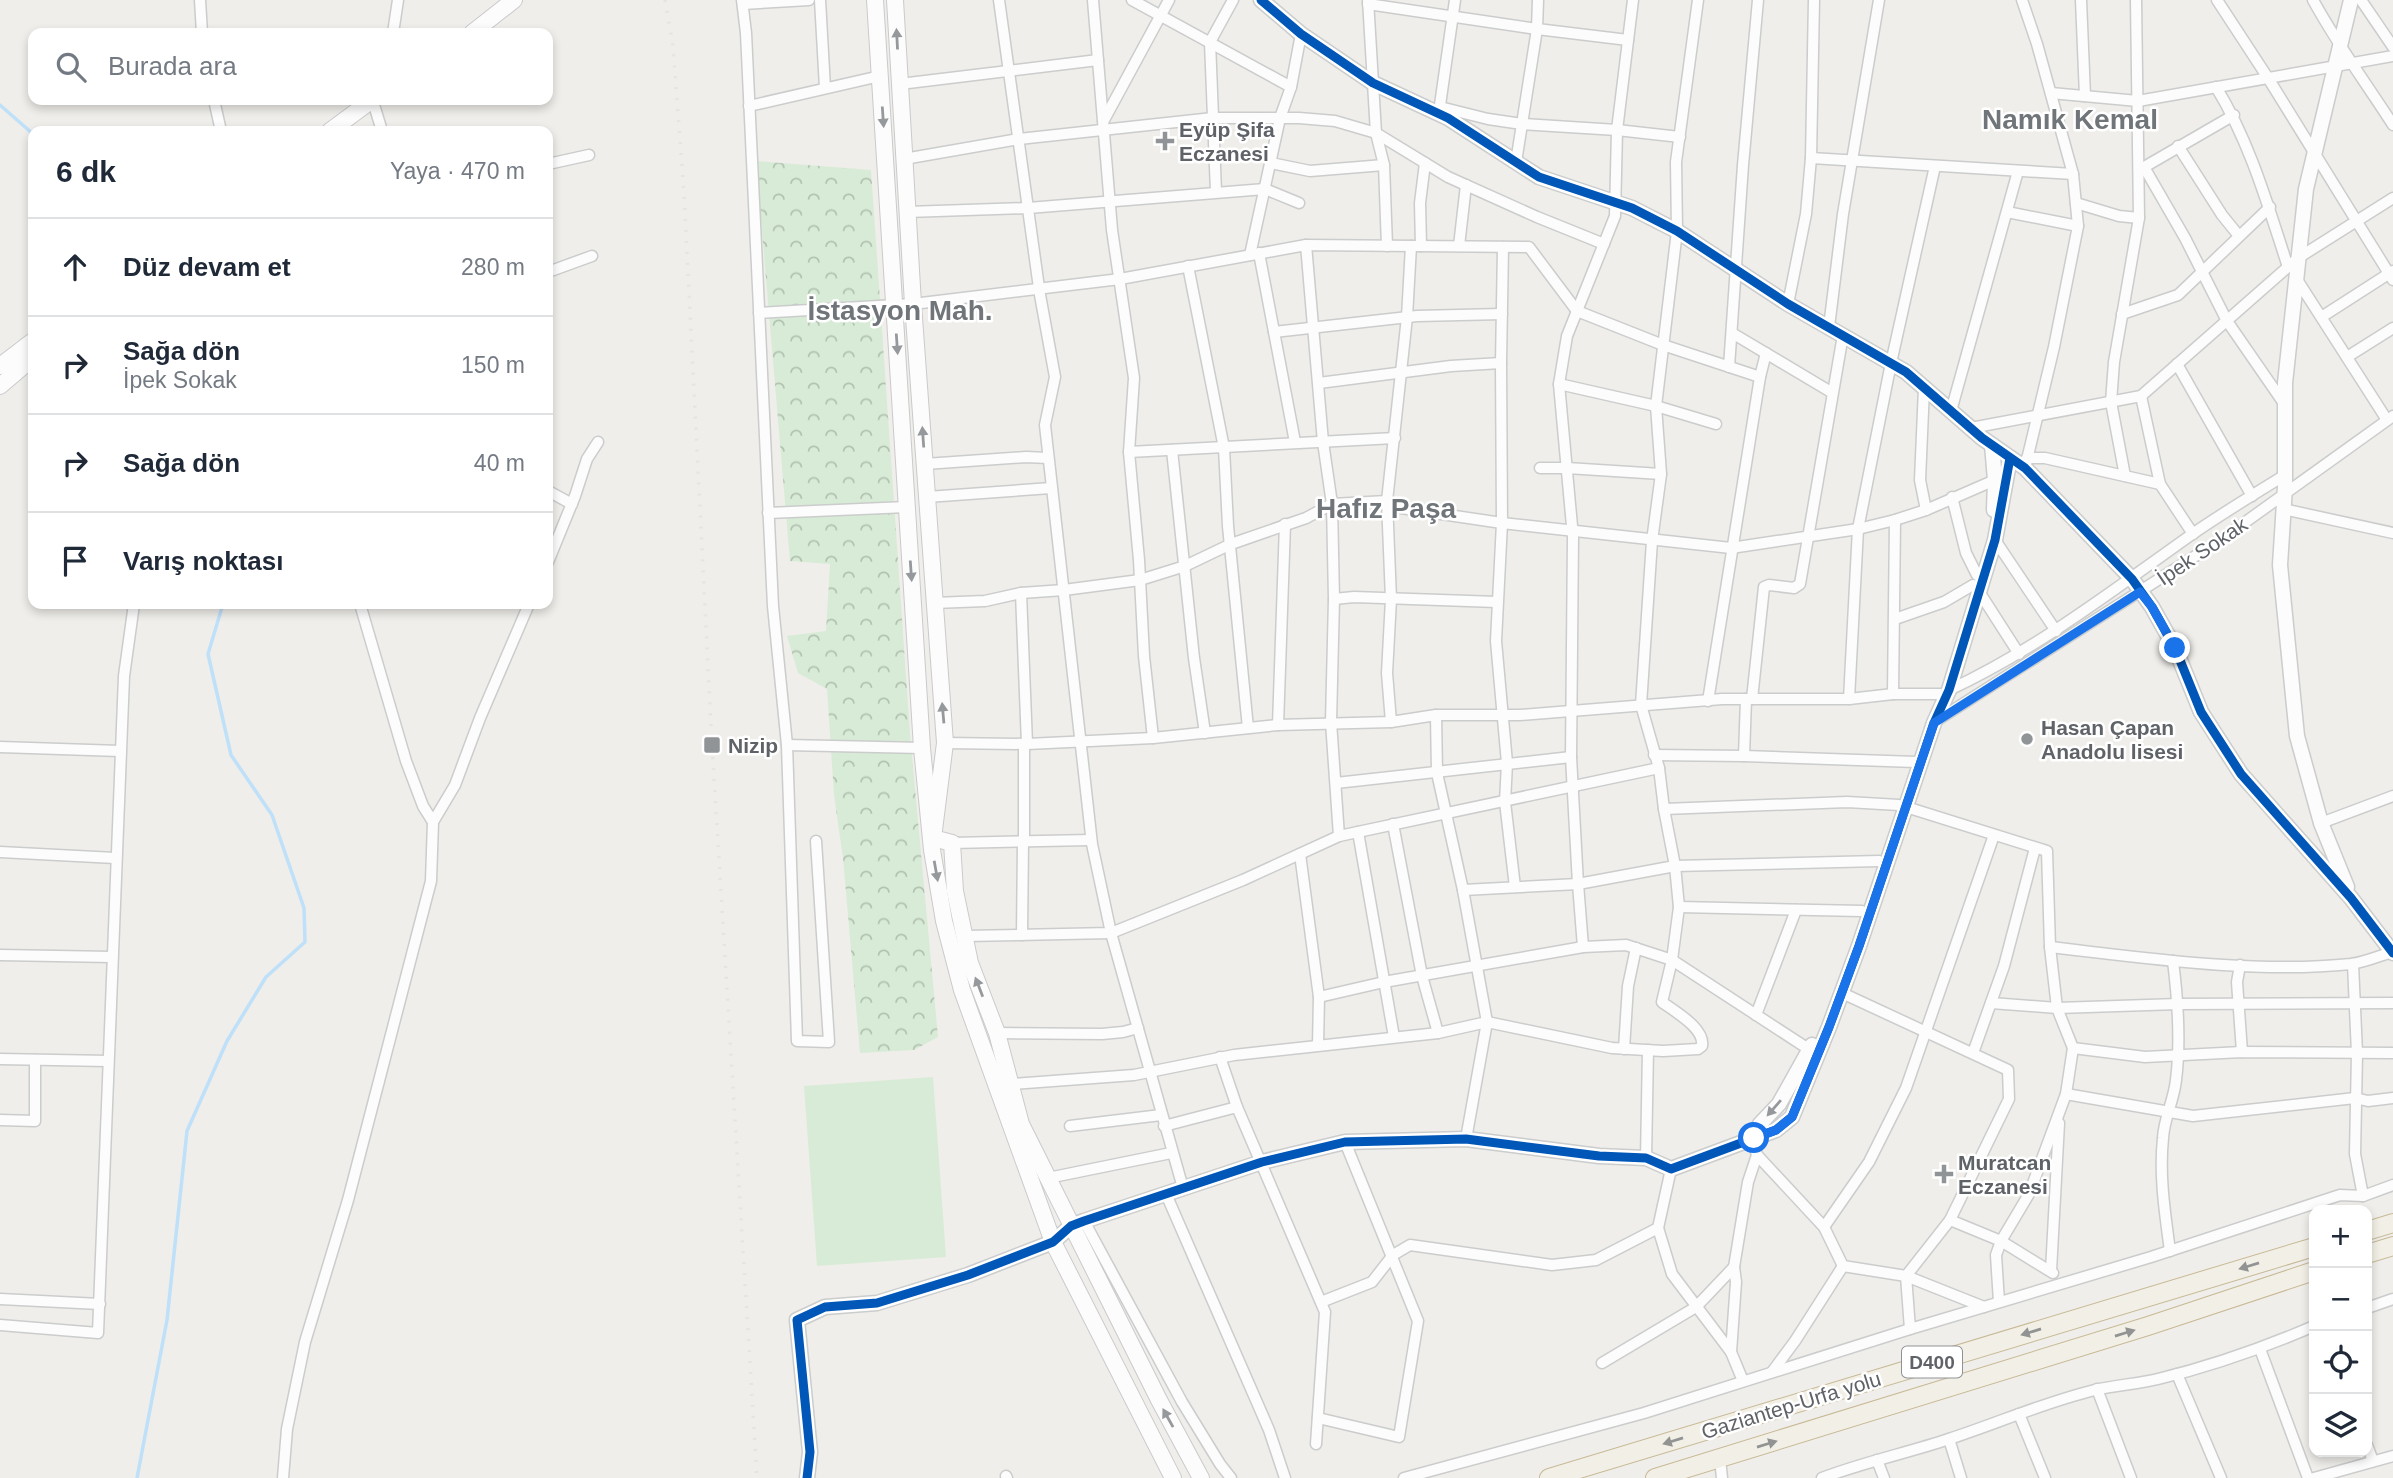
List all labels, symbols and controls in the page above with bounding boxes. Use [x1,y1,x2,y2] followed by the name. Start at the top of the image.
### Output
[28,28,553,105] search box
[891,28,902,50] one-way arrow
[52,48,90,86] icon: search
[108,51,237,81] text: Burada ara
[1982,104,2158,135] district label: Namık Kemal
[877,106,888,128] one-way arrow
[1179,118,1275,165] place label: Eyüp Şifa Eczanesi
[1157,133,1173,149] marker: Eyüp Şifa Eczanesi
[56,155,116,188] text: 6 dk
[390,158,525,184] text: Yaya · 470 m
[56,248,94,286] icon: ahead
[123,252,291,282] text: Düz devam et
[461,254,525,280] text: 280 m
[807,295,993,326] district label: İstasyon Mah.
[892,333,903,355] one-way arrow
[123,336,240,366] text: Sağa dön
[56,346,94,384] icon: right
[461,352,525,378] text: 150 m
[123,367,237,393] text: İpek Sokak
[917,426,928,448] one-way arrow
[56,444,94,482] icon: right
[123,448,240,478] text: Sağa dön
[474,450,525,476] text: 40 m
[1316,493,1456,524] district label: Hafız Paşa
[2152,512,2252,590] street label: İpek Sokak
[56,542,94,580] icon: arrive
[123,546,283,576] text: Varış noktası
[906,560,917,582] one-way arrow
[2159,632,2190,663] route end
[937,702,948,724] one-way arrow
[2041,716,2183,763] place label: Hasan Çapan Anadolu lisesi
[2019,731,2035,747] marker: Hasan Çapan Anadolu lisesi
[728,734,778,757] place label: Nizip
[702,735,722,755] marker: Nizip
[931,860,942,882] one-way arrow
[974,976,985,997] one-way arrow
[1766,1099,1782,1117] one-way arrow
[1738,1122,1769,1153] route start
[1958,1151,2051,1198] place label: Muratcan Eczanesi
[1936,1166,1952,1182] marker: Muratcan Eczanesi
[2309,1205,2372,1457] map controls
[2309,1205,2372,1268] button: +
[2238,1262,2259,1272] one-way arrow
[2309,1268,2372,1331] button: −
[2115,1327,2136,1338] one-way arrow
[2020,1328,2041,1338] one-way arrow
[2309,1331,2372,1394] button: locate
[1902,1346,1962,1378] road number: D400
[1698,1367,1884,1443] street label: Gaziantep-Urfa yolu
[2309,1394,2372,1457] button: layers
[1162,1408,1174,1428] one-way arrow
[1662,1436,1683,1446] one-way arrow
[1757,1439,1778,1449] one-way arrow

